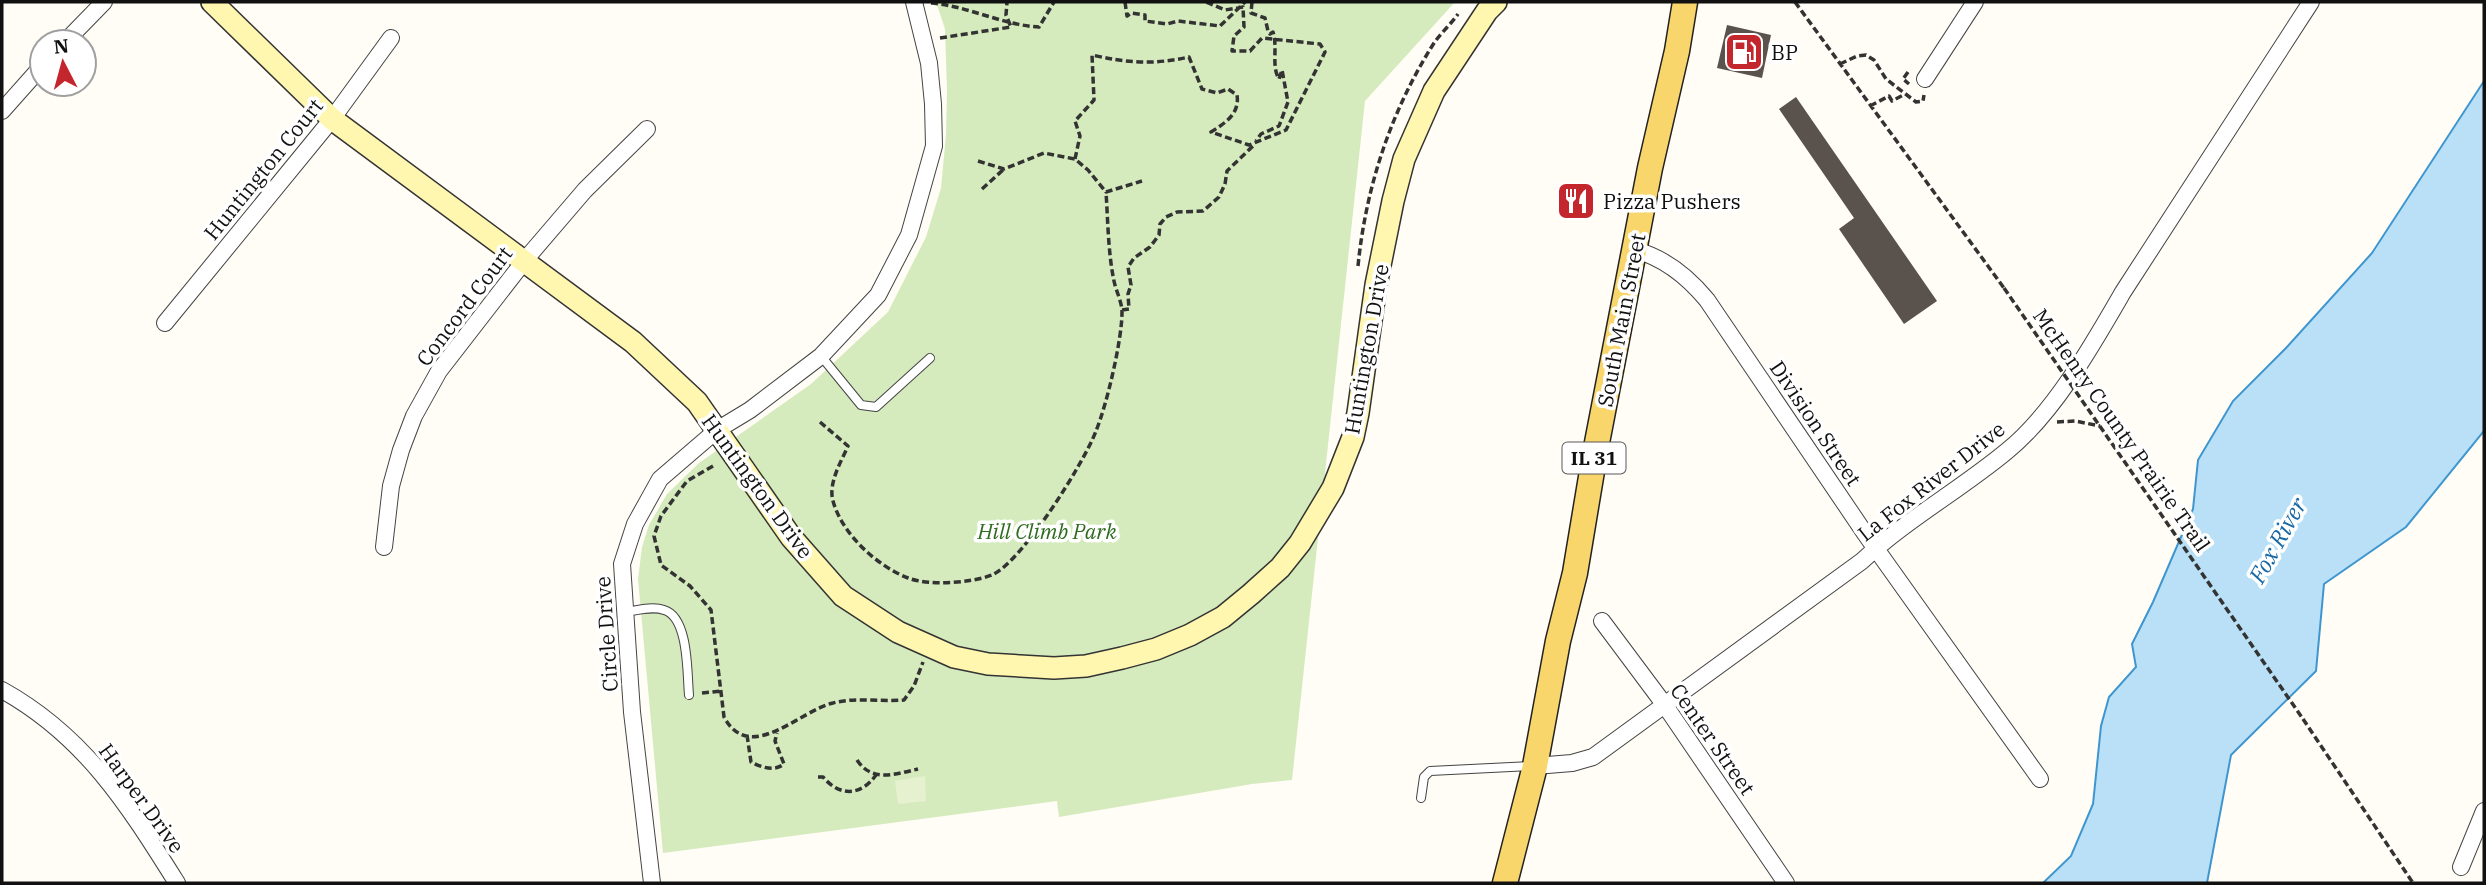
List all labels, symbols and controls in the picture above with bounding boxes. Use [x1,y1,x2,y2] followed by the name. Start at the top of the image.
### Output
[28,28,98,98] north arrow
[1723,31,1765,73] fuel station icon: BP
[52,33,70,59] text: N
[1771,38,1798,66] place label: BP
[197,92,329,246] street label: Huntington Court
[1555,180,1597,222] restaurant icon: Pizza Pushers
[1603,187,1741,215] place label: Pizza Pushers
[1590,231,1652,409] street label: South Main Street
[410,240,518,372] street label: Concord Court
[1337,262,1395,436] street label: Huntington Drive
[2027,303,2217,557] street label: McHenry County Prairie Trail
[1764,355,1868,491] street label: Division Street
[696,408,820,564] street label: Huntington Drive
[1852,415,2010,547] street label: La Fox River Drive
[1562,442,1626,474] road number: IL 31
[2241,491,2313,589] water label: Fox River
[976,517,1117,545] park label: Hill Climb Park
[588,575,624,693] street label: Circle Drive
[1664,678,1762,800] street label: Center Street
[93,738,191,858] street label: Harper Drive

